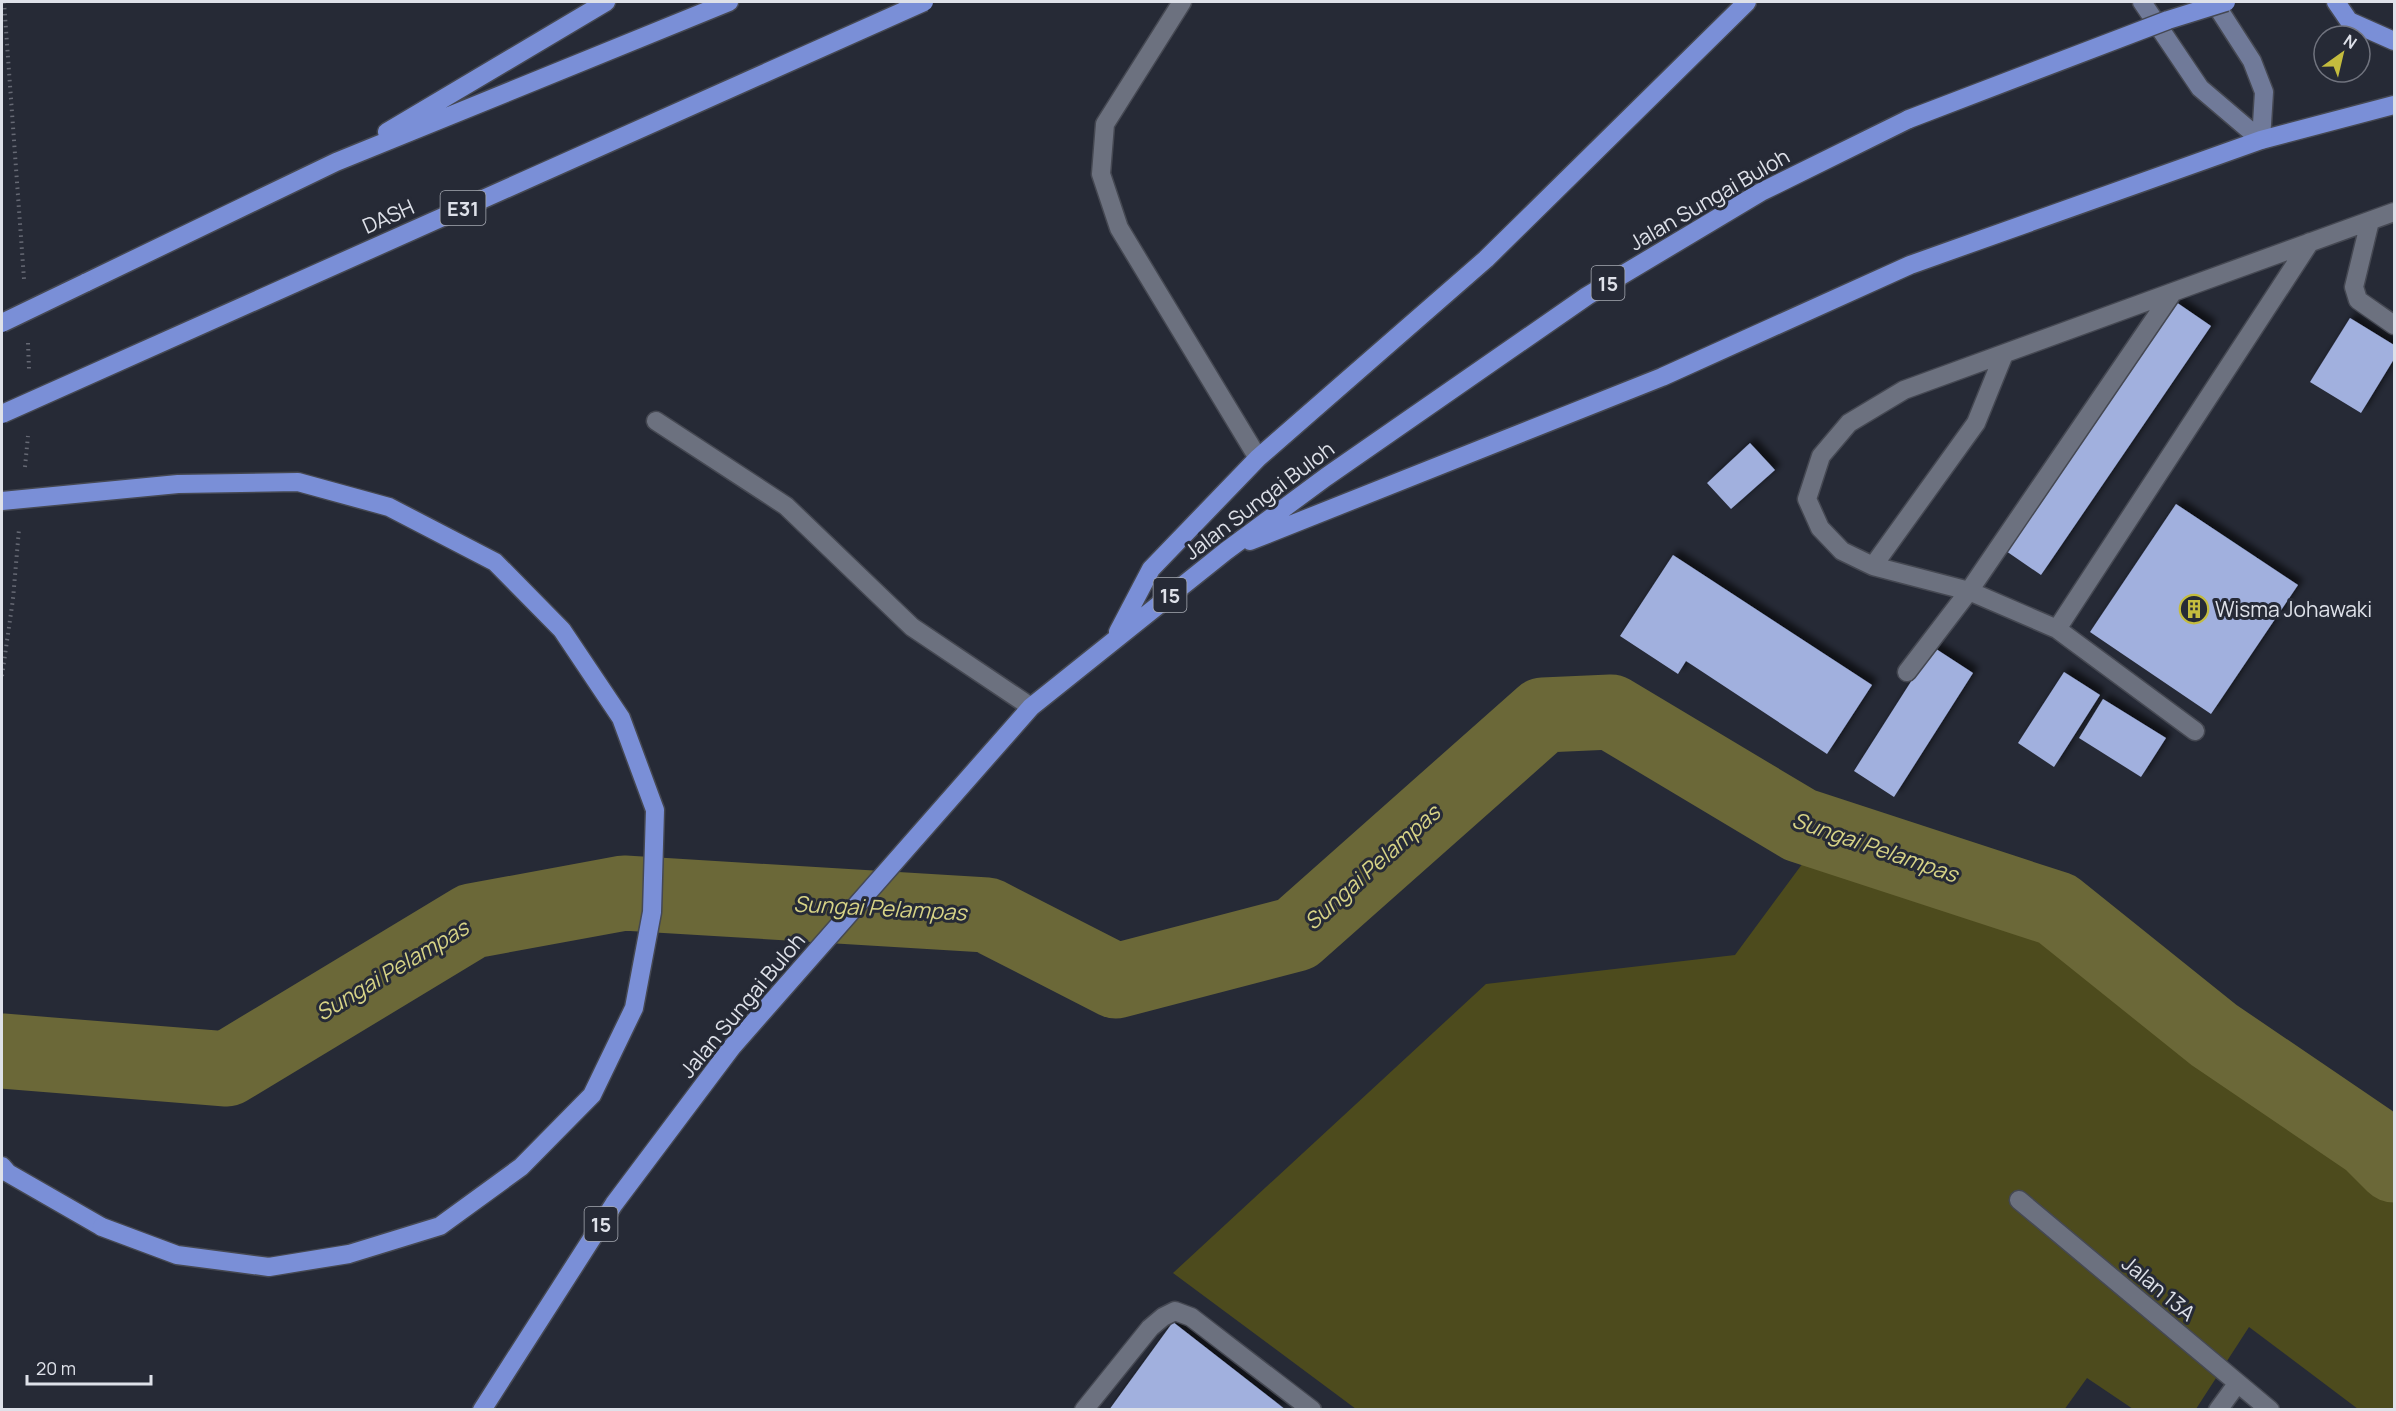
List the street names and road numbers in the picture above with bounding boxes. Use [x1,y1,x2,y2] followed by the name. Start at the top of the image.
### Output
[1624,142,1794,256] street label: Jalan Sungai Buloh
[440,191,486,225] road number: E31
[358,192,418,240] street label: DASH
[1592,266,1624,300] road number: 15
[1178,434,1340,566] street label: Jalan Sungai Buloh
[1154,578,1186,612] road number: 15
[673,927,811,1083] street label: Jalan Sungai Buloh
[584,1207,618,1241] road number: 15
[2116,1249,2202,1327] street label: Jalan 13A

